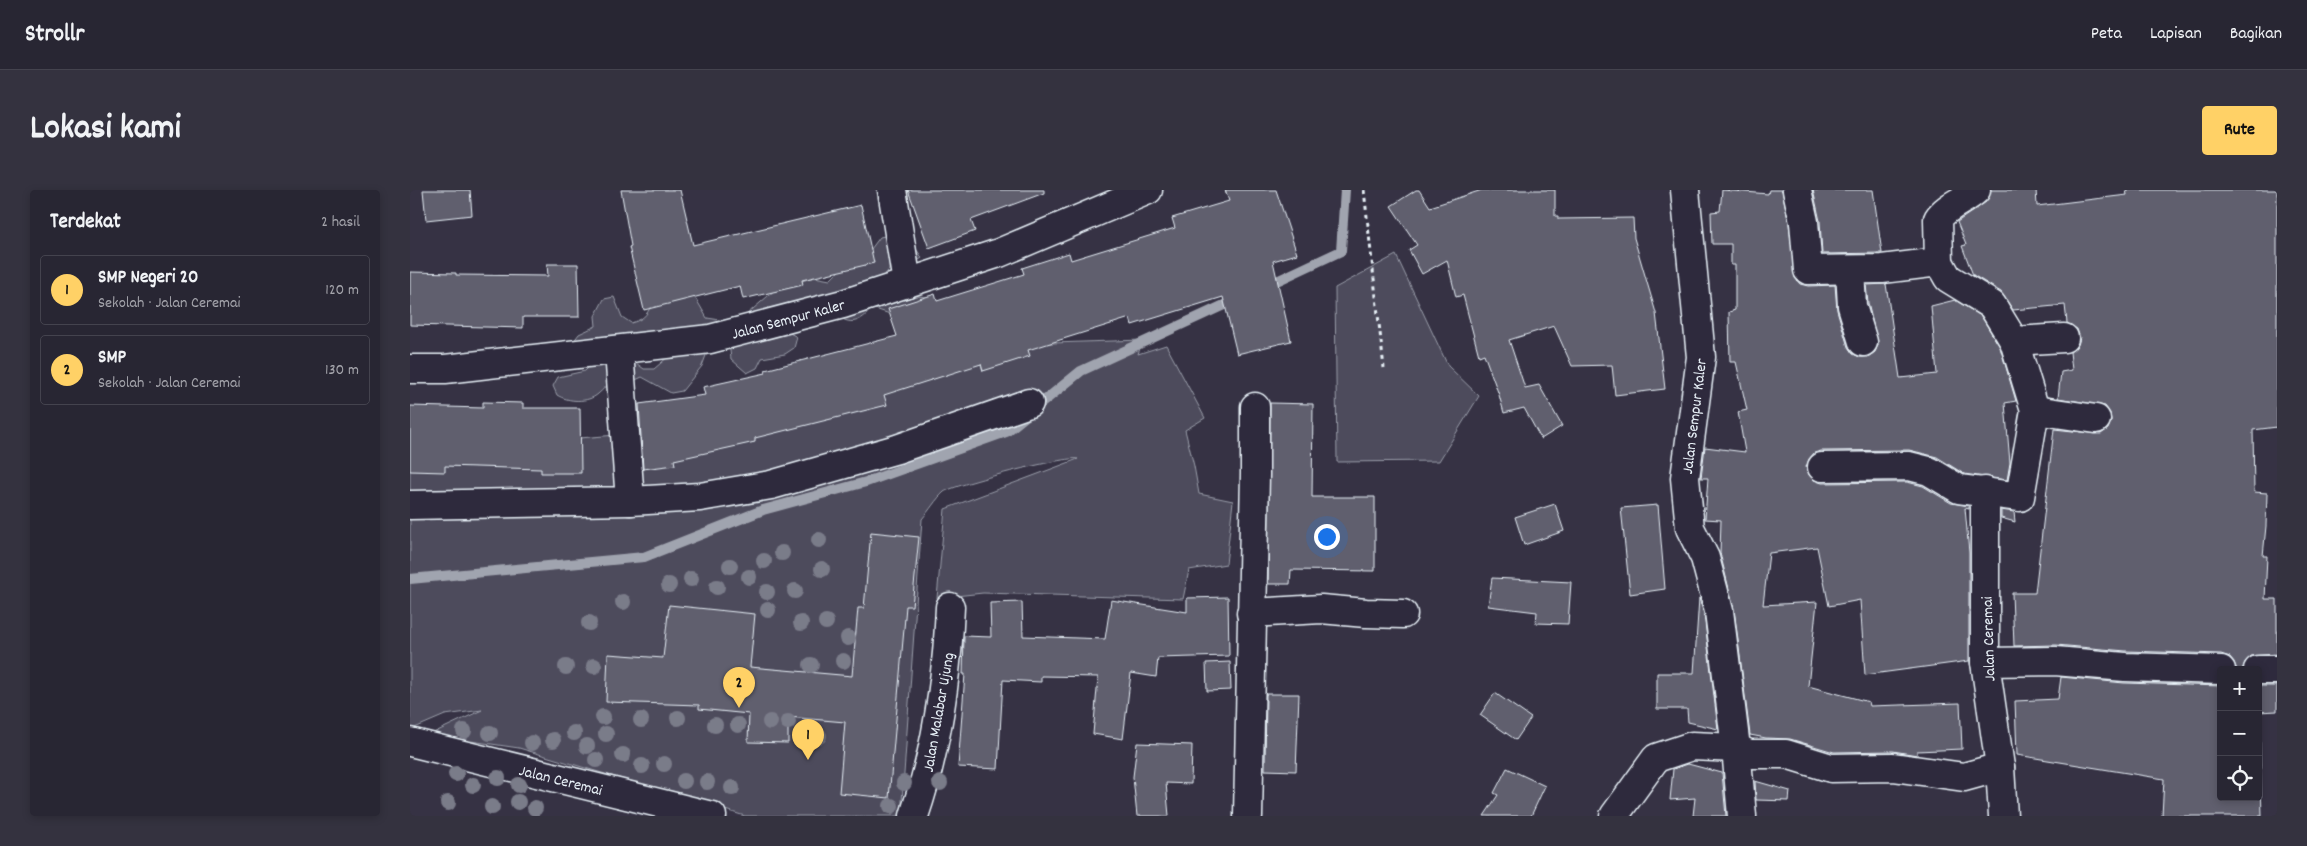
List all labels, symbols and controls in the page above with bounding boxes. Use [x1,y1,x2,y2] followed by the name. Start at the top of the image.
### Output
[25,18,84,52] text: Strollr
[2091,22,2122,47] text: Peta
[2150,22,2202,47] text: Lapisan
[2230,22,2282,47] text: Bagikan
[30,105,181,155] text: Lokasi kami
[2202,106,2277,155] button: Rute
[50,208,121,238] text: Terdekat
[321,211,360,234] text: 2 hasil
[98,265,198,292] text: SMP Negeri 20
[65,279,69,302] text: 1
[325,279,359,302] text: 120 m
[98,292,240,315] text: Sekolah · Jalan Ceremai
[729,294,848,347] street label: Jalan Sempur Kaler
[98,345,126,372] text: SMP
[1677,357,1714,475] street label: Jalan Sempur Kaler
[64,359,71,382] text: 2
[325,359,359,382] text: 130 m
[98,372,240,395] text: Sekolah · Jalan Ceremai
[1314,524,1340,550] your location
[1977,596,2002,682] street label: Jalan Ceremai
[918,651,961,774] street label: Jalan Malabar Ujung
[2217,666,2262,801] map controls
[2217,666,2262,711] button: +
[723,667,755,708] pin: 2
[2217,711,2262,756] button: −
[792,719,824,760] pin: 1
[2217,756,2262,801] button: locate
[516,760,605,803] street label: Jalan Ceremai

